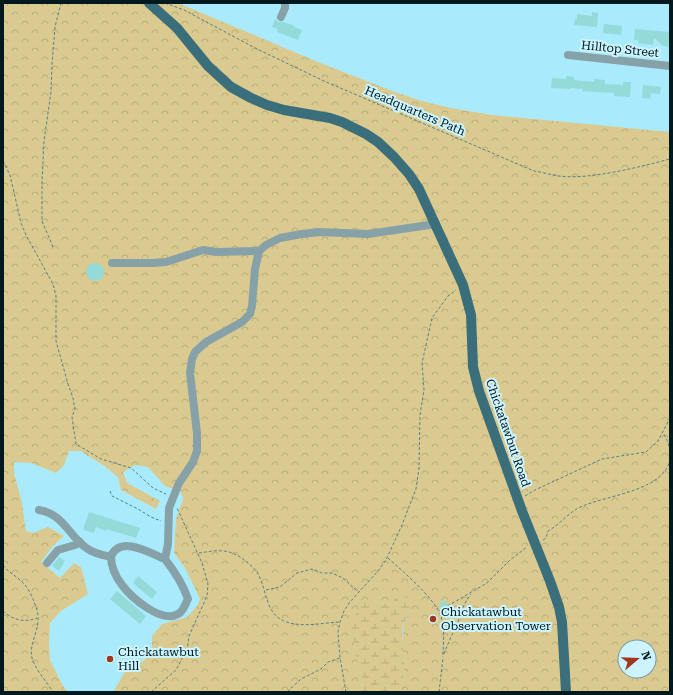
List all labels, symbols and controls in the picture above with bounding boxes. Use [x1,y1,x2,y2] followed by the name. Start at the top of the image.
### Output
[580,38,660,60] street label: Hilltop Street
[363,83,468,139] street label: Headquarters Path
[483,377,533,489] street label: Chickatawbut Road
[441,605,551,633] place label: Chickatawbut Observation Tower
[428,614,438,624] marker: Chickatawbut Observation Tower
[617,639,657,679] north arrow
[118,645,199,673] place label: Chickatawbut Hill
[638,650,654,663] text: N
[105,654,115,664] marker: Chickatawbut Hill

